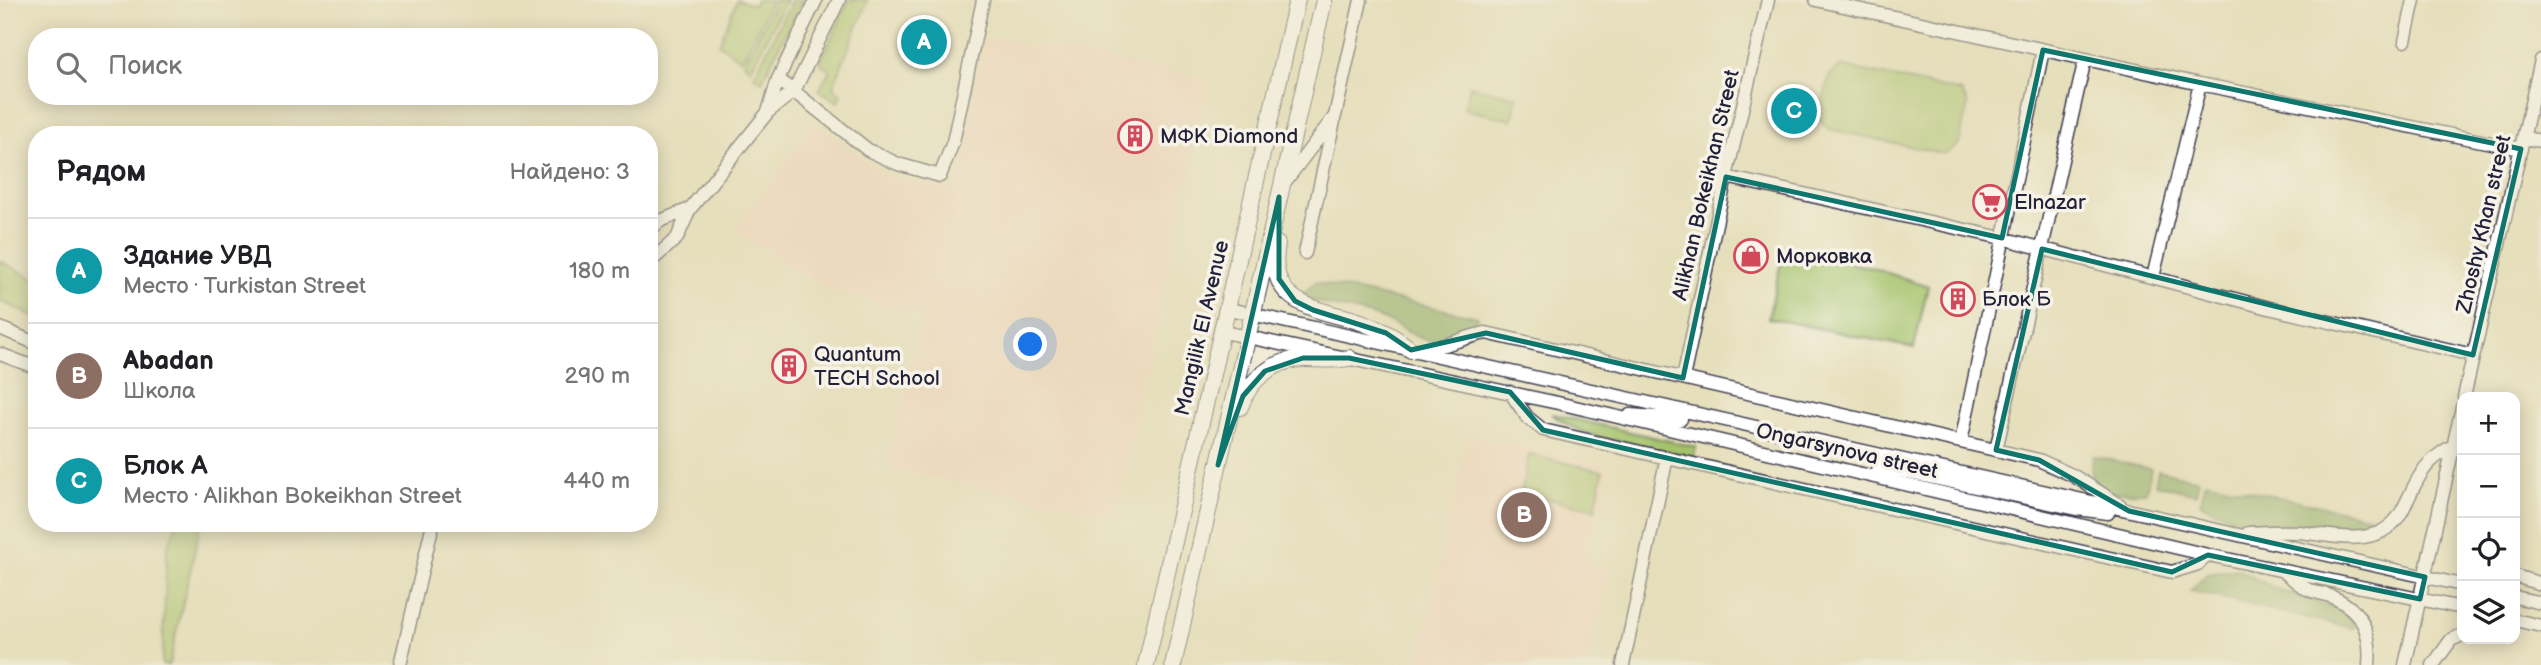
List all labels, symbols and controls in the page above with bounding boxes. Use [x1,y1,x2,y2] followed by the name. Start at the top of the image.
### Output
[901,16,947,68] pin: A
[28,28,658,105] search box
[52,48,90,86] icon: search
[108,51,182,82] text: Поиск
[1667,67,1745,303] street label: Alikhan Bokeikhan Street
[1771,85,1817,137] pin: C
[1116,117,1154,155] building icon: МФК Diamond
[1160,124,1298,149] place label: МФК Diamond
[2451,132,2517,317] street label: Zhoshy Khan street
[56,154,146,190] text: Рядом
[509,158,630,186] text: Найдено: 3
[1971,183,2009,221] supermarket icon: Elnazar
[2014,190,2086,215] place label: Elnazar
[1732,237,1770,275] shop icon: Морковка
[1170,238,1234,418] street label: Mangilik El Avenue
[123,241,272,272] text: Здание УВД
[1776,244,1873,269] place label: Морковка
[72,257,86,285] text: A
[569,257,630,285] text: 180 m
[123,272,366,300] text: Место · Turkistan Street
[1939,280,1977,318] building icon: Блок Б
[1982,287,2051,312] place label: Блок Б
[1013,327,1047,361] your location
[814,342,940,391] place label: Quantum TECH School
[123,346,214,377] text: Abadan
[770,347,808,385] building icon: Quantum TECH School
[71,362,87,390] text: B
[564,362,630,390] text: 290 m
[123,377,196,405] text: Школа
[2457,392,2520,644] map controls
[2457,392,2520,455] button: +
[1754,418,1941,484] street label: Ongarsynova street
[123,451,207,482] text: Блок А
[2457,455,2520,518] button: −
[71,467,87,495] text: C
[563,467,630,495] text: 440 m
[123,482,462,510] text: Место · Alikhan Bokeikhan Street
[1501,489,1547,541] pin: B
[2457,518,2520,581] button: locate
[2457,581,2520,644] button: layers

